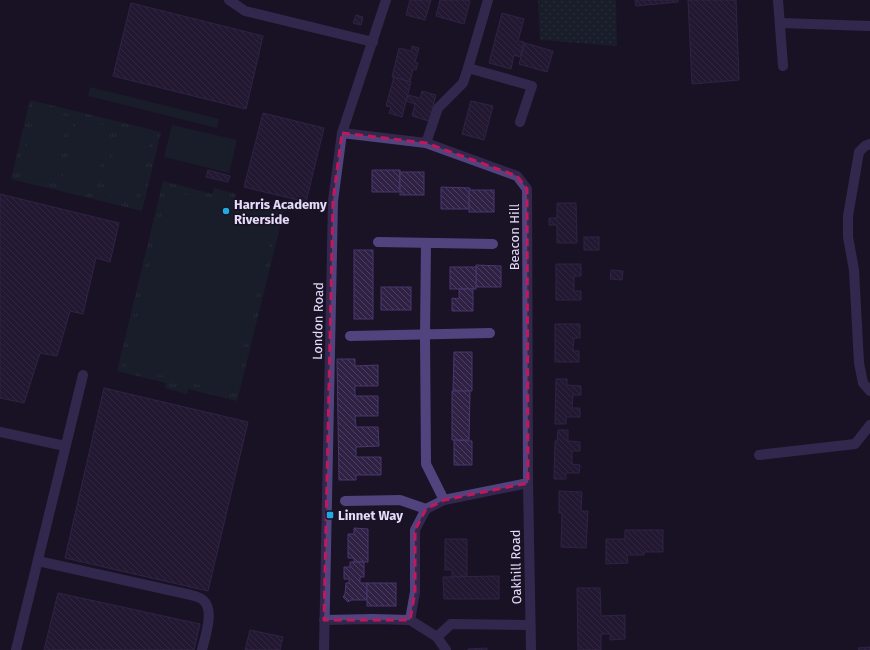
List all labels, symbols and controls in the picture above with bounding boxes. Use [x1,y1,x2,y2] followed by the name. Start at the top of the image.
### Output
[234,197,327,227] place label: Harris Academy Riverside
[507,203,522,270] street label: Beacon Hill
[221,206,231,216] marker: Harris Academy Riverside
[310,282,326,360] street label: London Road
[338,508,403,523] place label: Linnet Way
[325,510,335,520] marker: Linnet Way
[508,529,524,605] street label: Oakhill Road

